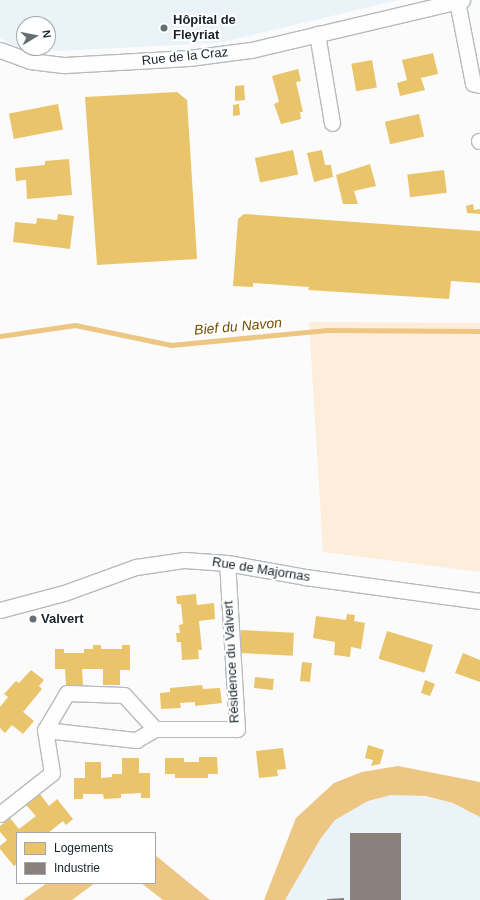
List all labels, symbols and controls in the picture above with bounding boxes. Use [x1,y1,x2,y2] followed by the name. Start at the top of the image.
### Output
[173,13,236,44] place label: Hôpital de Fleyriat
[16,16,56,56] north arrow
[158,22,170,34] marker: Hôpital de Fleyriat
[40,29,53,39] text: N
[141,45,229,69] street label: Rue de la Craz
[193,314,283,338] water label: Bief du Navon
[211,555,311,585] street label: Rue de Majornas
[221,600,243,724] street label: Résidence du Valvert
[41,611,84,627] place label: Valvert
[28,614,38,624] marker: Valvert
[16,832,156,884] legend
[54,841,113,855] text: Logements
[54,861,100,875] text: Industrie

